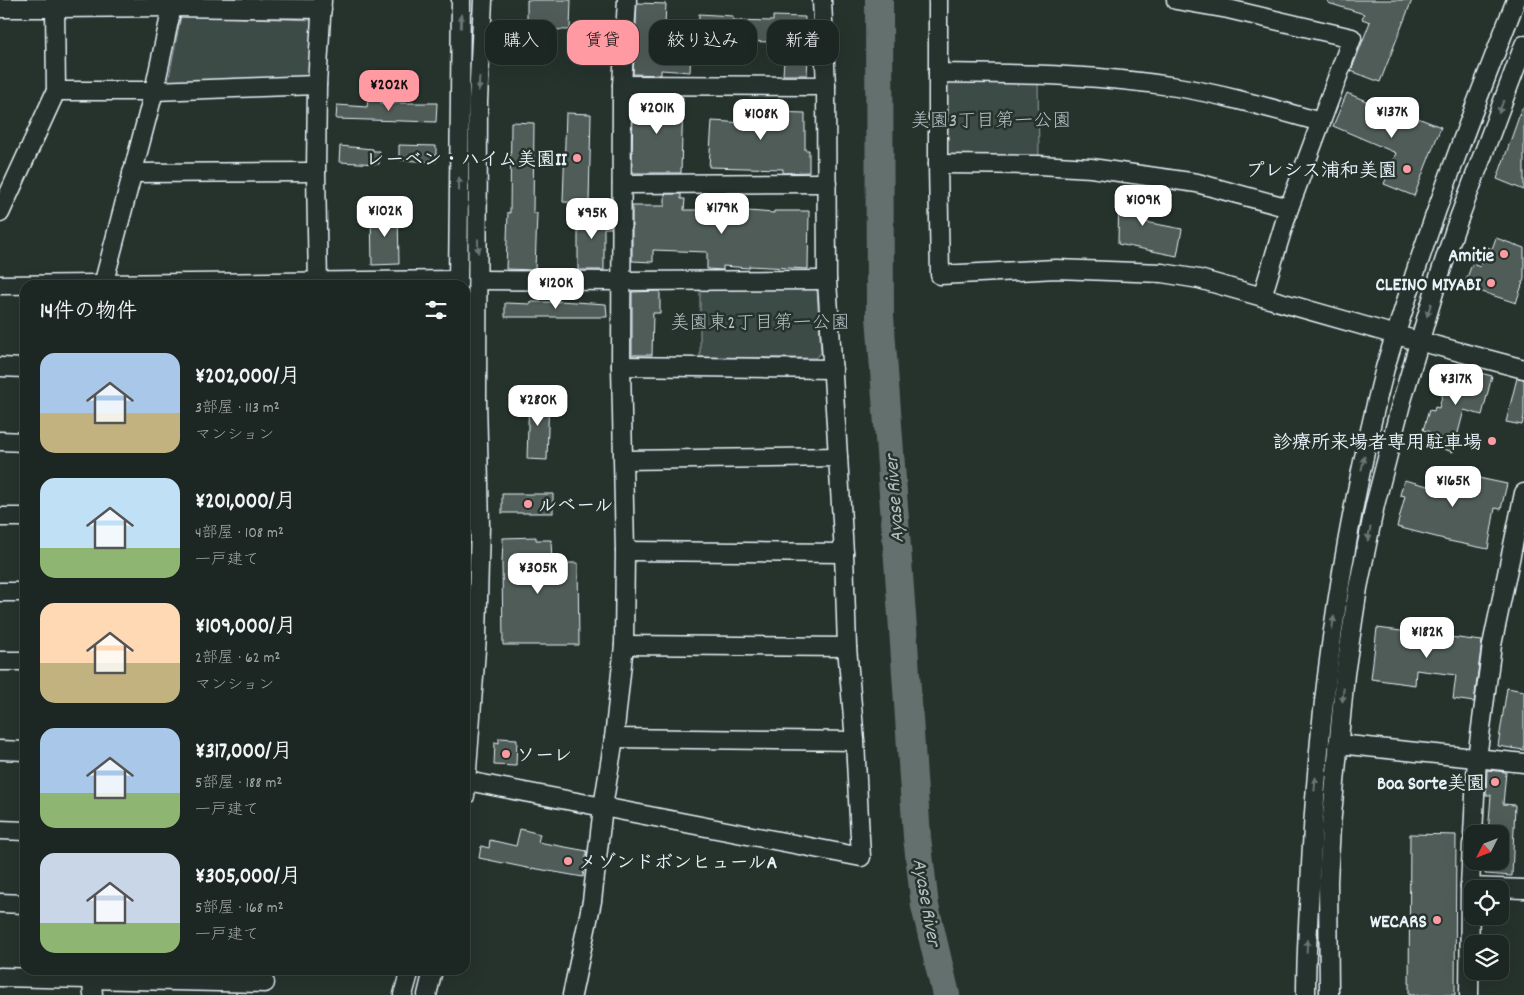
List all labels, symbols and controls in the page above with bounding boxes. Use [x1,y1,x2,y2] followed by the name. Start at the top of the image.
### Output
[457,13,465,29] one-way arrow
[485,20,557,65] chip: 購入
[567,20,639,65] chip: 賃貸
[649,20,757,65] chip: 絞り込み
[767,20,839,65] chip: 新着
[354,70,424,112] pin: ¥202K
[370,74,408,97] text: ¥202K
[475,76,483,92] one-way arrow
[622,92,692,135] pin: ¥201K
[1357,96,1427,139] pin: ¥137K
[640,97,674,120] text: ¥201K
[726,98,796,141] pin: ¥108K
[1497,100,1505,115] one-way arrow
[1376,101,1408,124] text: ¥137K
[744,103,778,126] text: ¥108K
[911,109,1071,136] park label: 美園3丁目第一公園
[365,148,567,175] place label: レーベン・ハイム美園II
[571,152,583,164] marker: レーベン・ハイム美園II
[1245,159,1397,186] place label: プレシス浦和美園
[1401,163,1413,175] marker: プレシス浦和美園
[455,176,463,192] one-way arrow
[1108,184,1178,227] pin: ¥109K
[1126,189,1160,212] text: ¥109K
[687,192,757,235] pin: ¥179K
[350,196,420,238] pin: ¥102K
[706,197,738,220] text: ¥179K
[562,198,622,240] pin: ¥95K
[368,200,402,223] text: ¥102K
[577,202,607,225] text: ¥95K
[474,238,482,254] one-way arrow
[1448,244,1494,271] place label: Amitie
[1498,248,1510,260] marker: Amitie
[521,268,591,310] pin: ¥120K
[539,272,573,295] text: ¥120K
[1375,273,1481,300] place label: CLEINO MIYABI
[1485,277,1497,289] marker: CLEINO MIYABI
[422,296,450,324] icon: filters
[40,298,137,328] text: 14件の物件
[1424,302,1432,317] one-way arrow
[670,311,850,338] park label: 美園東2丁目第一公園
[195,363,300,393] text: ¥202,000/月
[1421,364,1491,406] pin: ¥317K
[1440,368,1472,391] text: ¥317K
[80,373,140,433] icon: home
[503,384,573,427] pin: ¥280K
[519,389,557,412] text: ¥280K
[195,397,280,420] text: 3部屋 · 113 m²
[195,424,274,447] text: マンション
[1273,431,1482,458] place label: 診療所来場者専用駐車場
[1486,435,1498,447] marker: 診療所来場者専用駐車場
[879,451,913,544] water label: Ayase River
[1359,455,1367,470] one-way arrow
[1418,466,1488,508] pin: ¥165K
[1436,470,1470,493] text: ¥165K
[195,488,296,518] text: ¥201,000/月
[538,494,613,521] place label: ルベール
[80,498,140,558] icon: home
[522,498,534,510] marker: ルベール
[195,522,284,545] text: 4部屋 · 108 m²
[1365,527,1373,543] one-way arrow
[195,549,259,572] text: 一戸建て
[503,552,573,595] pin: ¥305K
[519,557,557,580] text: ¥305K
[195,613,296,643] text: ¥109,000/月
[1330,614,1338,630] one-way arrow
[1392,616,1462,659] pin: ¥182K
[1411,621,1443,644] text: ¥182K
[80,623,140,683] icon: home
[195,647,280,670] text: 2部屋 · 62 m²
[195,674,274,697] text: マンション
[1339,687,1347,703] one-way arrow
[195,738,292,768] text: ¥317,000/月
[516,744,572,771] place label: ソーレ
[80,748,140,808] icon: home
[500,748,512,760] marker: ソーレ
[195,772,282,795] text: 5部屋 · 188 m²
[1377,772,1485,799] place label: Boa Sorte美園
[1312,776,1320,792] one-way arrow
[1489,776,1501,788] marker: Boa Sorte美園
[195,799,259,822] text: 一戸建て
[1464,825,1509,870] north arrow
[1464,825,1509,980] map controls
[578,851,777,878] place label: メゾンドボンヒュールA
[562,855,574,867] marker: メゾンドボンヒュールA
[904,857,947,951] water label: Ayase River
[195,863,301,893] text: ¥305,000/月
[80,873,140,933] icon: home
[1464,880,1509,925] button: locate
[195,897,284,920] text: 5部屋 · 168 m²
[1370,910,1427,937] place label: WECARS
[1431,914,1443,926] marker: WECARS
[195,924,259,947] text: 一戸建て
[1464,935,1509,980] button: layers
[1303,938,1311,954] one-way arrow

